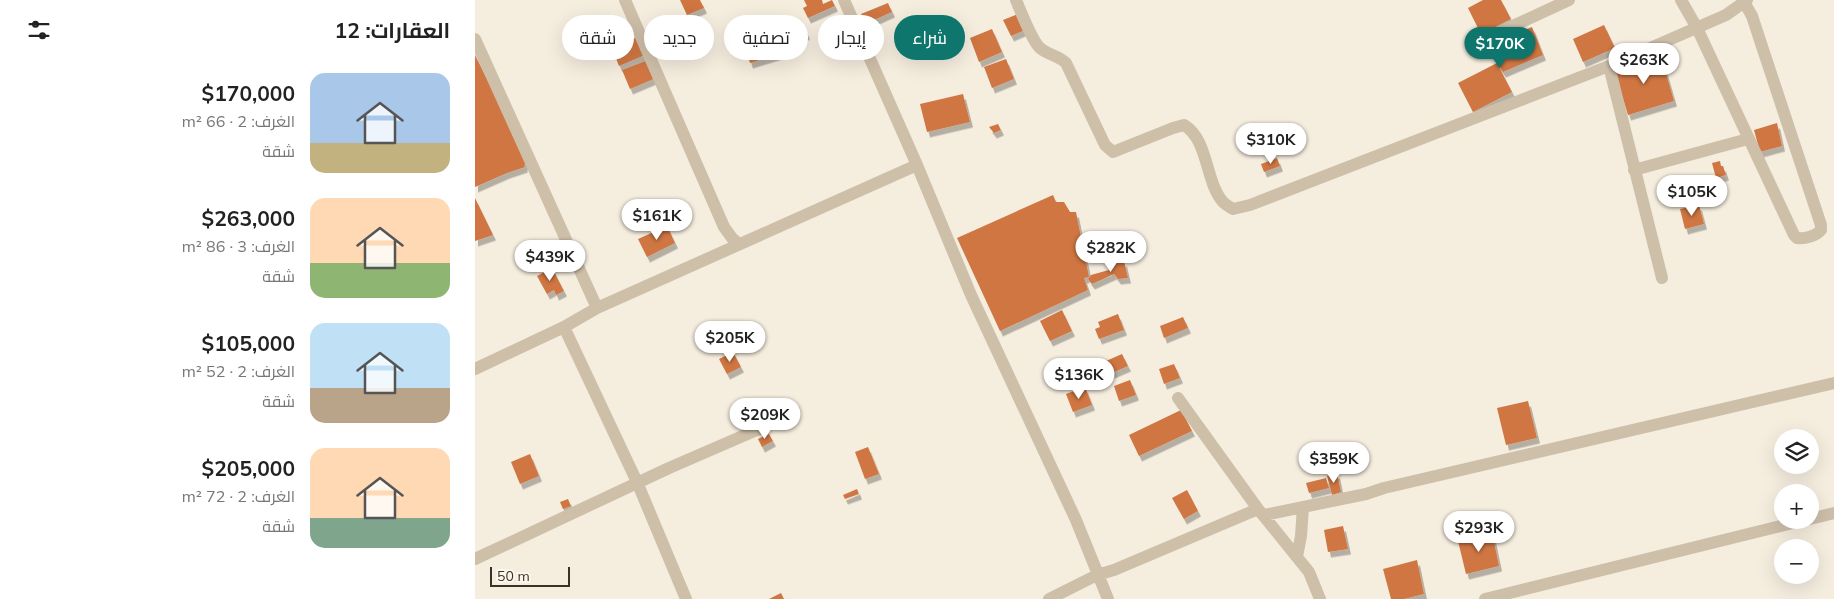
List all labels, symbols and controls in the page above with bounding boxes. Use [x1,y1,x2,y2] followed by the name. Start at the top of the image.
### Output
[562,15,634,60] chip: شقة
[644,15,714,60] chip: جديد
[724,15,808,60] chip: تصفية
[818,15,884,60] chip: إيجار
[894,15,965,60] chip: شراء
[25,16,53,44] icon: filters
[335,17,450,43] text: العقارات: 12
[1465,27,1535,69] pin: $170K
[1475,33,1525,53] text: $170K
[1609,42,1679,85] pin: $263K
[1619,49,1669,69] text: $263K
[202,80,295,106] text: $170,000
[350,93,410,153] icon: home
[182,111,295,131] text: الغرف: 2 · 66 m²
[1236,122,1306,165] pin: $310K
[1246,129,1296,149] text: $310K
[262,141,295,161] text: شقة
[1657,174,1727,217] pin: $105K
[1667,181,1717,201] text: $105K
[622,198,692,241] pin: $161K
[202,205,295,231] text: $263,000
[632,205,682,225] text: $161K
[350,218,410,278] icon: home
[1076,230,1146,273] pin: $282K
[182,236,295,256] text: الغرف: 3 · 86 m²
[1086,237,1136,257] text: $282K
[515,240,585,282] pin: $439K
[525,246,575,266] text: $439K
[262,266,295,286] text: شقة
[695,320,765,363] pin: $205K
[705,327,755,347] text: $205K
[202,330,295,356] text: $105,000
[350,343,410,403] icon: home
[1044,358,1114,400] pin: $136K
[182,361,295,381] text: الغرف: 2 · 52 m²
[1054,364,1104,384] text: $136K
[262,391,295,411] text: شقة
[730,398,800,440] pin: $209K
[740,404,790,424] text: $209K
[1774,429,1819,584] map controls
[1774,429,1819,474] button: layers
[1299,442,1369,484] pin: $359K
[1309,448,1359,468] text: $359K
[202,455,295,481] text: $205,000
[350,468,410,528] icon: home
[1774,484,1819,529] button: +
[182,486,295,506] text: الغرف: 2 · 72 m²
[1444,510,1514,553] pin: $293K
[262,516,295,536] text: شقة
[1454,517,1504,537] text: $293K
[1774,539,1819,584] button: −
[490,564,570,587] scale bar
[497,567,530,585] text: 50 m

